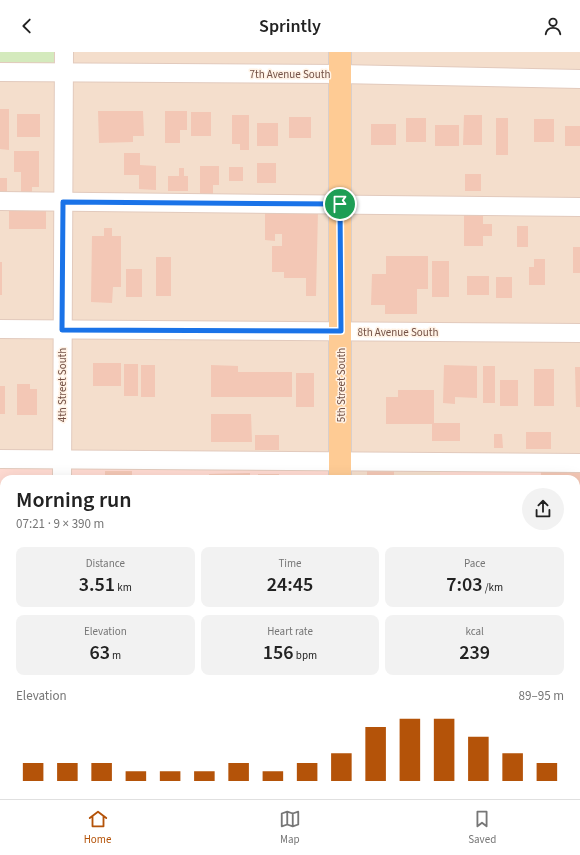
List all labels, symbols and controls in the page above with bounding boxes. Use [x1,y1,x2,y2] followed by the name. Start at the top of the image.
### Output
[259,14,321,39] text: Sprintly
[16,15,38,37] icon: back
[542,15,564,37] icon: person
[250,67,331,82] street label: 7th Avenue South
[323,187,357,221] pin
[329,193,351,215] icon: arrive
[358,325,439,340] street label: 8th Avenue South
[55,348,70,422] street label: 4th Street South
[334,348,349,422] street label: 5th Street South
[16,484,132,516] text: Morning run
[522,488,564,530] button: share
[16,515,104,533] text: 07:21 · 9 × 390 m
[86,556,125,571] text: Distance
[278,556,302,571] text: Time
[464,556,485,571] text: Pace
[79,571,115,599] text: 3.51
[267,571,313,599] text: 24:45
[446,571,482,599] text: 7:03
[115,580,132,595] text: km
[482,580,503,595] text: /km
[84,624,127,639] text: Elevation
[267,624,313,639] text: Heart rate
[465,624,484,639] text: kcal
[89,639,110,667] text: 63
[263,639,294,667] text: 156
[459,639,490,667] text: 239
[110,648,121,663] text: m
[294,648,317,663] text: bpm
[16,687,67,705] text: Elevation
[519,687,564,705] text: 89–95 m
[84,808,111,847] tab: Home
[279,808,301,847] tab: Map
[468,808,496,847] tab: Saved

